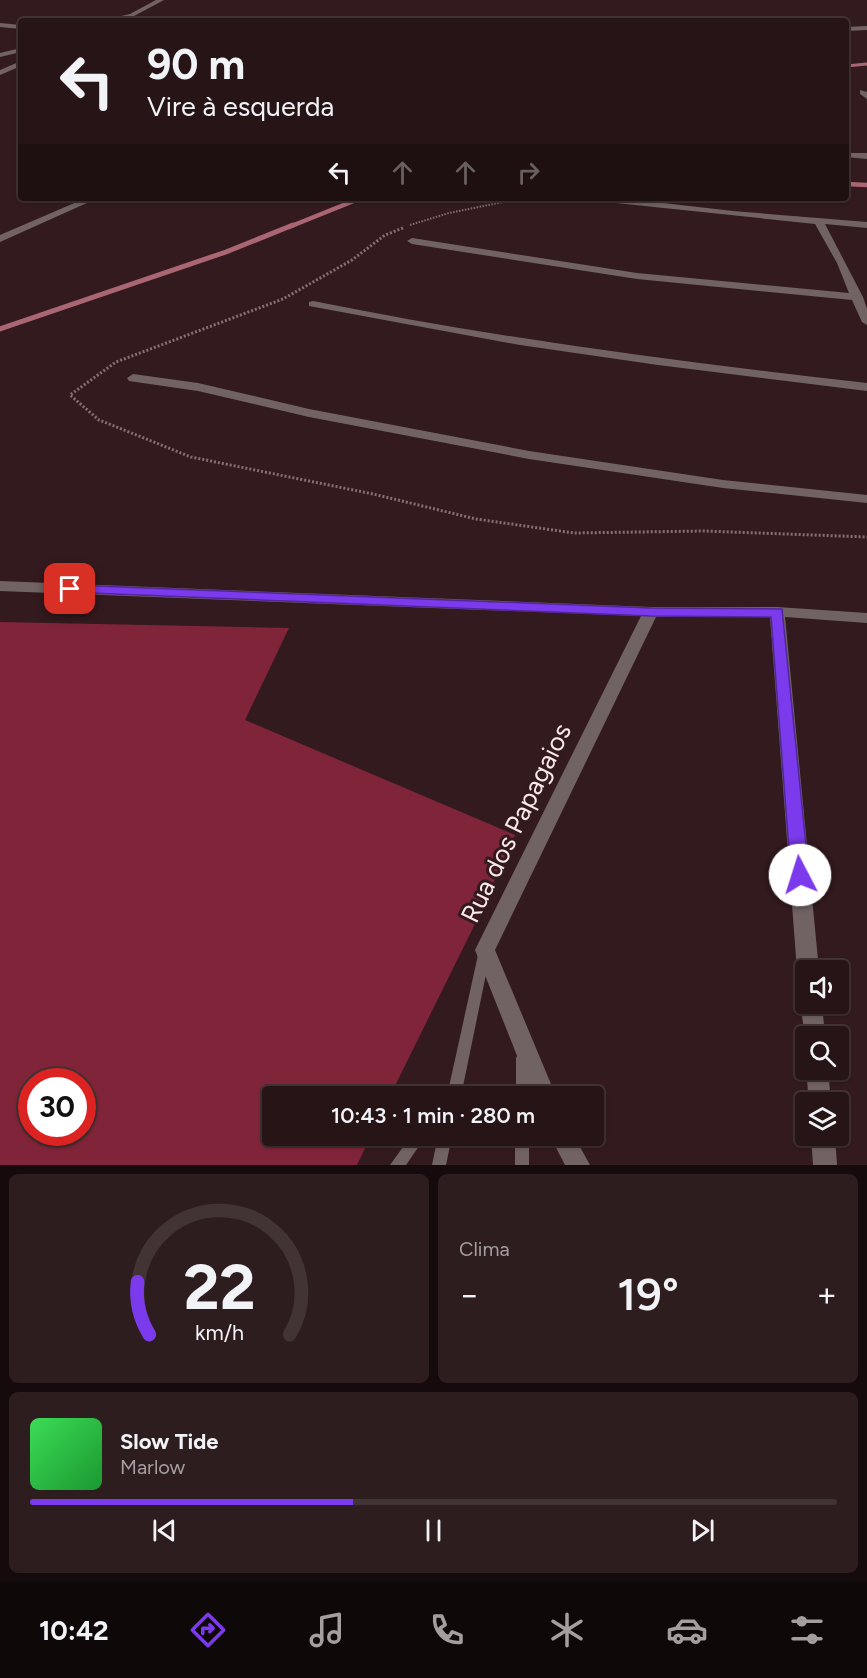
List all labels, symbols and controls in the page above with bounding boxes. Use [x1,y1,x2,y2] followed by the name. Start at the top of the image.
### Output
[147,39,245,90] text: 90 m
[48,42,126,120] icon: left
[147,90,334,123] text: Vire à esquerda
[323,156,356,189] icon: left
[386,156,419,189] icon: ahead
[449,156,482,189] icon: ahead
[512,156,545,189] icon: right
[44,563,95,614] pin
[53,572,86,605] icon: arrive
[454,718,578,928] street label: Rua dos Papagaios
[768,843,832,907] position arrow
[795,960,849,1146] map controls
[795,960,849,1014] button: sound
[795,1026,849,1080] button: search
[18,1068,96,1146] speed limit sign: 30
[795,1092,849,1146] button: layers
[331,1102,535,1129] text: 10:43 · 1 min · 280 m
[459,1237,510,1261] text: Clima
[183,1250,255,1325] text: 22
[617,1267,679,1321] text: 19°
[459,1275,480,1314] text: −
[816,1275,837,1314] text: +
[195,1321,243,1346] text: km/h
[120,1428,219,1455] text: Slow Tide
[120,1455,185,1479] text: Marlow
[148,1514,181,1547] icon: previous
[417,1514,450,1547] icon: pause
[686,1514,719,1547] icon: next
[187,1609,229,1651] icon: directions
[306,1609,348,1651] icon: music
[426,1609,468,1651] icon: phone
[546,1609,588,1651] icon: climate
[666,1609,708,1651] icon: car
[786,1609,828,1651] icon: filters
[39,1614,109,1647] text: 10:42

